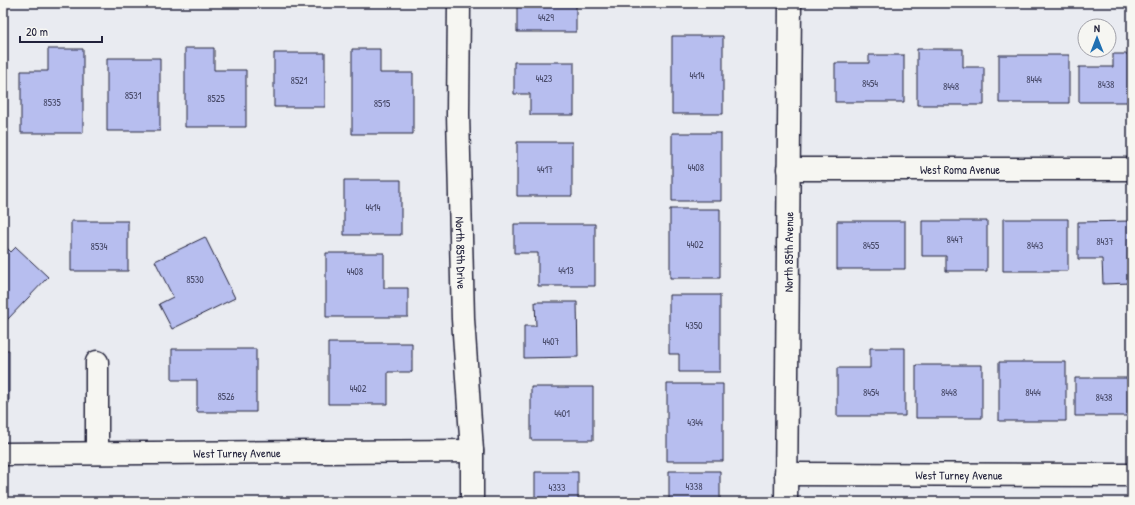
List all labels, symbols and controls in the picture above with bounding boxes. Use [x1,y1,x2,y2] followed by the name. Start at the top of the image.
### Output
[538,11,554,24] house number: 4429
[20,18,102,44] scale bar
[1077,18,1117,58] north arrow
[1094,21,1100,35] text: N
[26,23,48,40] text: 20 m
[690,69,705,82] house number: 4414
[536,72,553,85] house number: 4423
[1026,73,1042,86] house number: 8444
[291,74,308,87] house number: 8521
[862,77,878,90] house number: 8454
[1098,78,1114,91] house number: 8438
[943,80,959,93] house number: 8448
[125,89,142,102] house number: 8531
[207,92,225,105] house number: 8525
[43,96,61,109] house number: 8535
[374,97,391,110] house number: 8515
[688,161,704,174] house number: 4408
[920,161,1000,178] street label: West Roma Avenue
[537,163,553,176] house number: 4417
[366,201,381,214] house number: 4414
[779,211,797,292] street label: North 85th Avenue
[452,216,471,290] street label: North 85th Drive
[947,233,963,246] house number: 8447
[1096,235,1114,248] house number: 8437
[687,238,704,251] house number: 4402
[863,239,880,252] house number: 8455
[1027,239,1044,252] house number: 8443
[91,240,108,253] house number: 8534
[558,264,574,277] house number: 4413
[347,265,363,278] house number: 4408
[186,273,204,286] house number: 8530
[686,319,703,332] house number: 4350
[543,335,560,348] house number: 4407
[350,382,367,395] house number: 4402
[863,386,879,399] house number: 8454
[941,386,957,399] house number: 8448
[1025,386,1041,399] house number: 8444
[217,390,235,403] house number: 8526
[1096,391,1112,404] house number: 8438
[554,407,570,420] house number: 4401
[687,416,703,429] house number: 4344
[193,444,281,461] street label: West Turney Avenue
[915,466,1003,483] street label: West Turney Avenue
[685,480,703,493] house number: 4338
[548,481,566,494] house number: 4333

